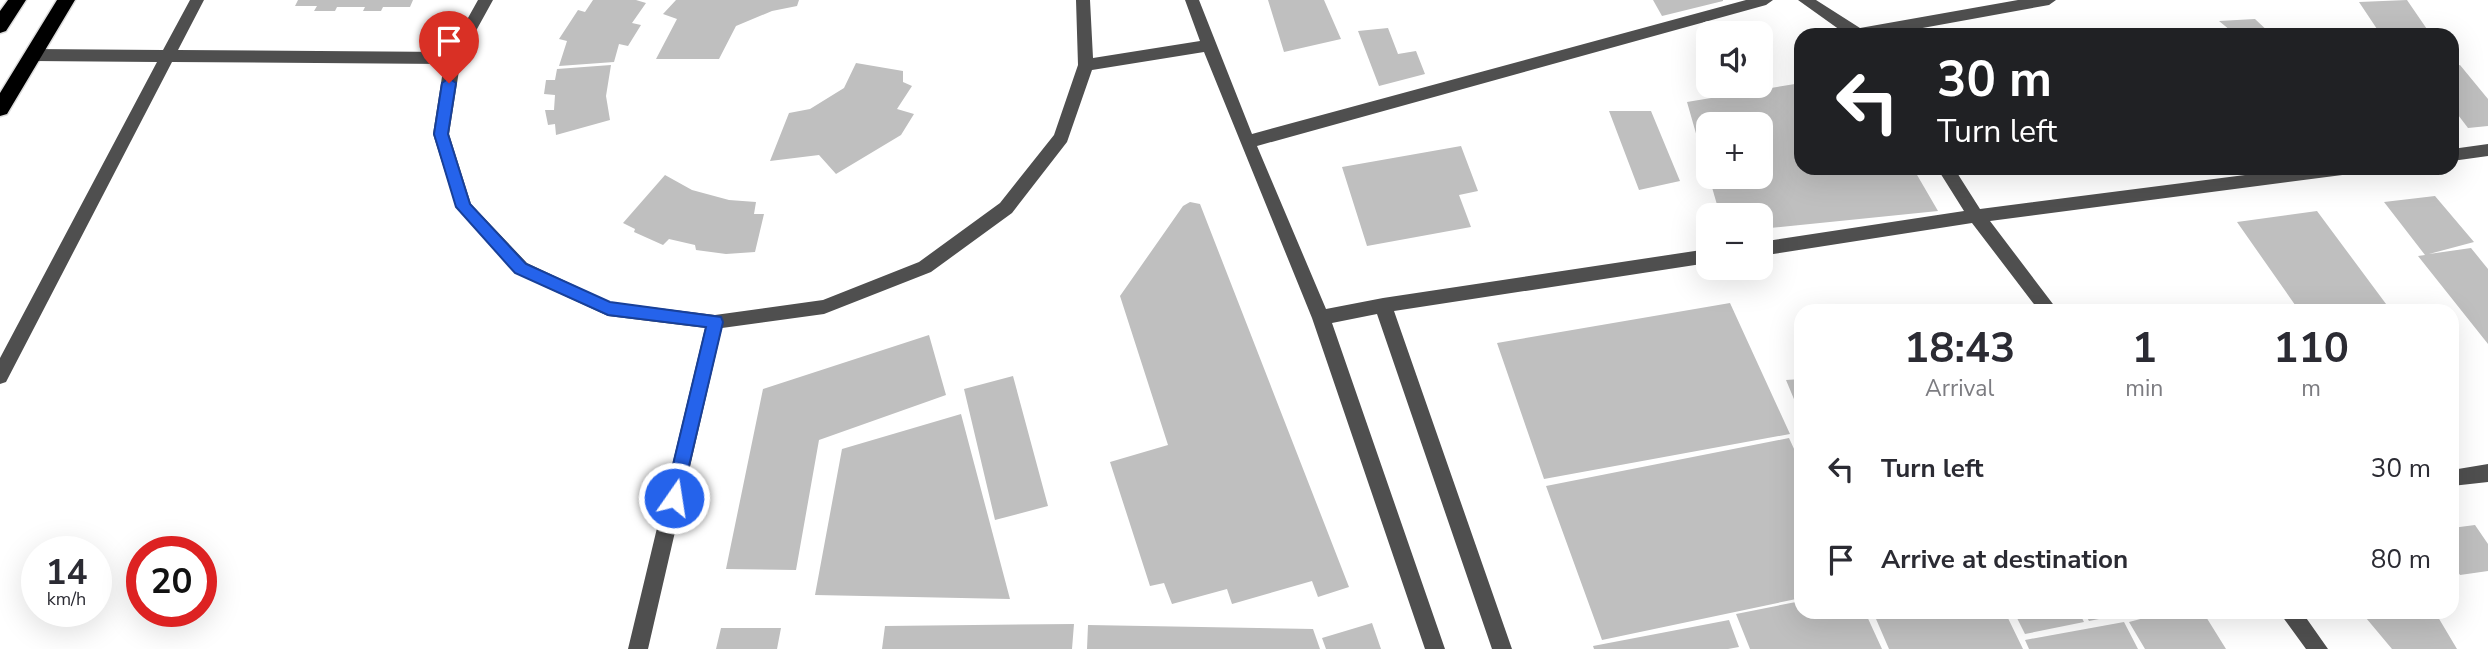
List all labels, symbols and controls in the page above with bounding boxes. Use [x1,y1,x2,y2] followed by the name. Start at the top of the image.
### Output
[419,11,479,83] pin
[1696,21,1773,280] map controls
[1696,21,1773,98] button: sound
[430,22,468,60] icon: arrive
[1937,46,2052,113] text: 30 m
[1822,56,1913,147] icon: left
[1937,110,2057,153] text: Turn left
[1696,112,1773,189] button: +
[1696,203,1773,280] button: −
[1904,320,2015,377] text: 18:43
[2132,320,2157,377] text: 1
[2273,320,2349,377] text: 110
[1925,373,1994,404] text: Arrival
[2125,373,2163,404] text: min
[2301,373,2321,404] text: m
[1822,450,1860,488] icon: left
[1881,451,1984,486] text: Turn left
[2371,451,2431,486] text: 30 m
[637,461,711,535] position arrow
[126,536,217,627] speed limit sign: 20
[1822,541,1860,579] icon: arrive
[1881,542,2128,577] text: Arrive at destination
[2371,542,2431,577] text: 80 m
[45,549,88,596] text: 14
[47,587,86,611] text: km/h

